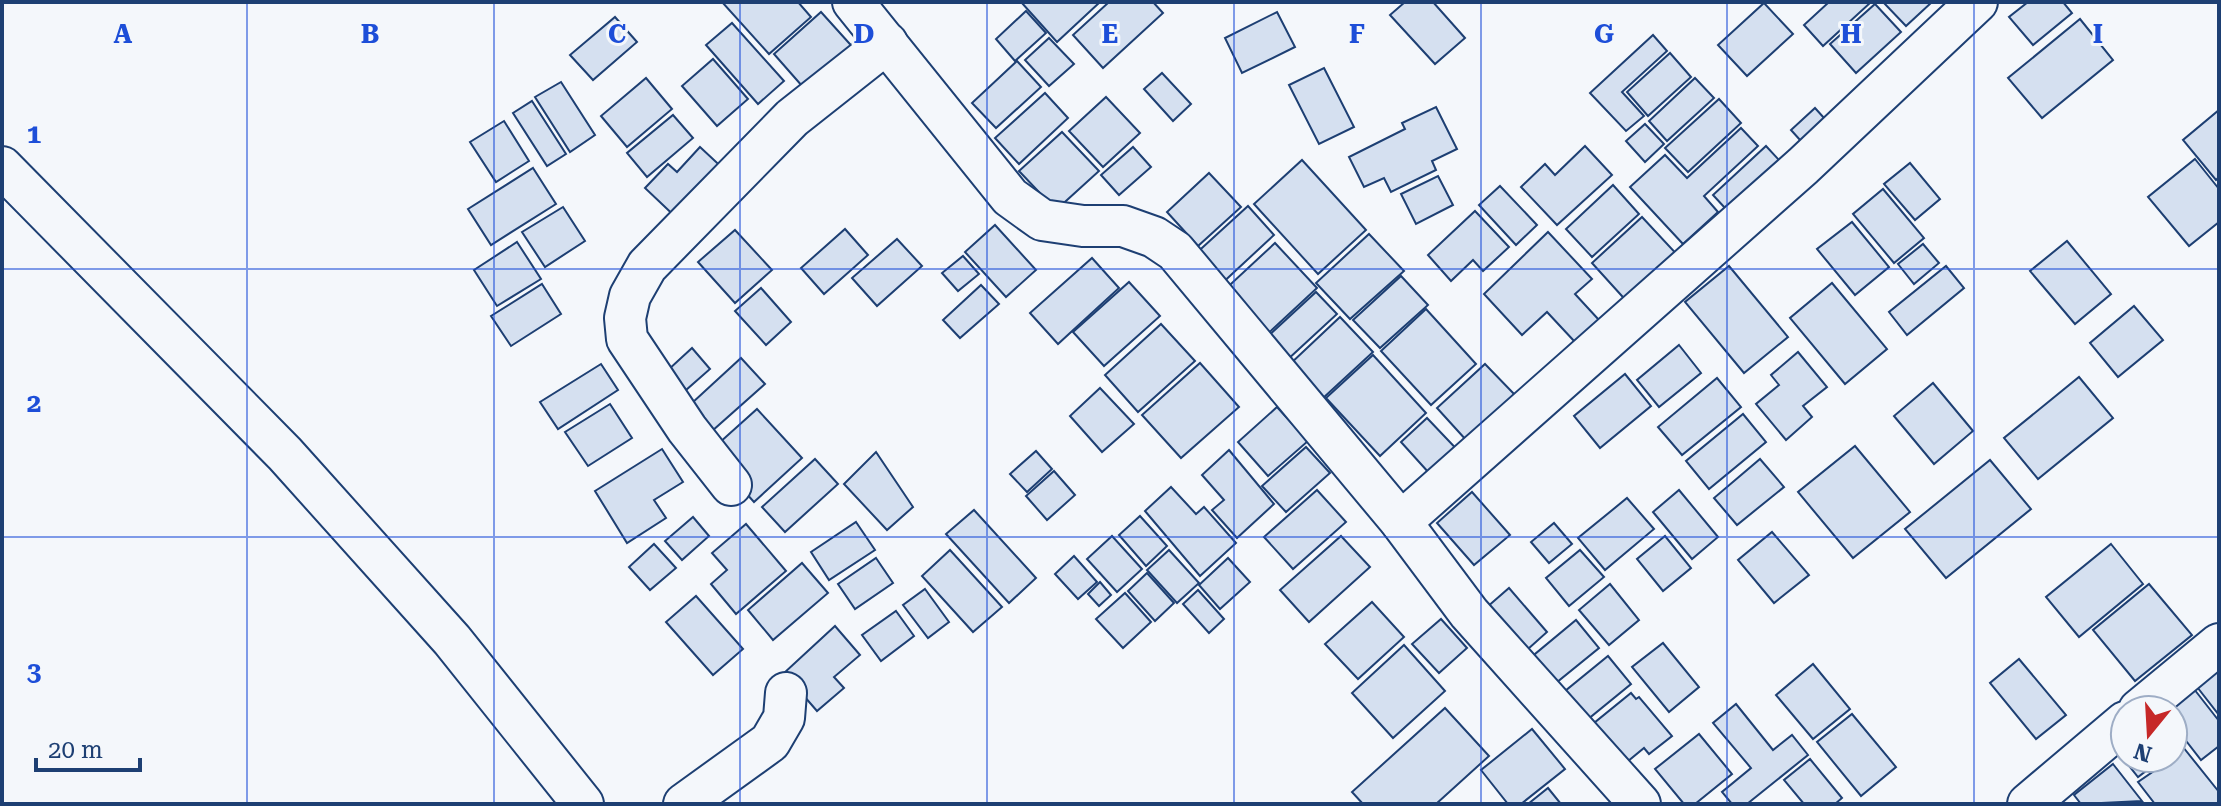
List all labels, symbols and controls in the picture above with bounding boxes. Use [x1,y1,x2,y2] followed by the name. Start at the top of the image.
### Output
[114,19,133,49] text: A
[361,19,379,49] text: B
[608,19,626,49] text: C
[854,19,874,49] text: D
[1102,19,1118,49] text: E
[1349,19,1365,49] text: F
[1594,19,1614,49] text: G
[1840,19,1862,49] text: H
[2093,19,2103,49] text: I
[27,119,41,149] text: 1
[27,388,41,418] text: 2
[27,657,41,687] text: 3
[2109,694,2189,774] north arrow
[36,722,140,772] scale bar
[48,736,103,764] text: 20 m
[2131,738,2155,767] text: N

